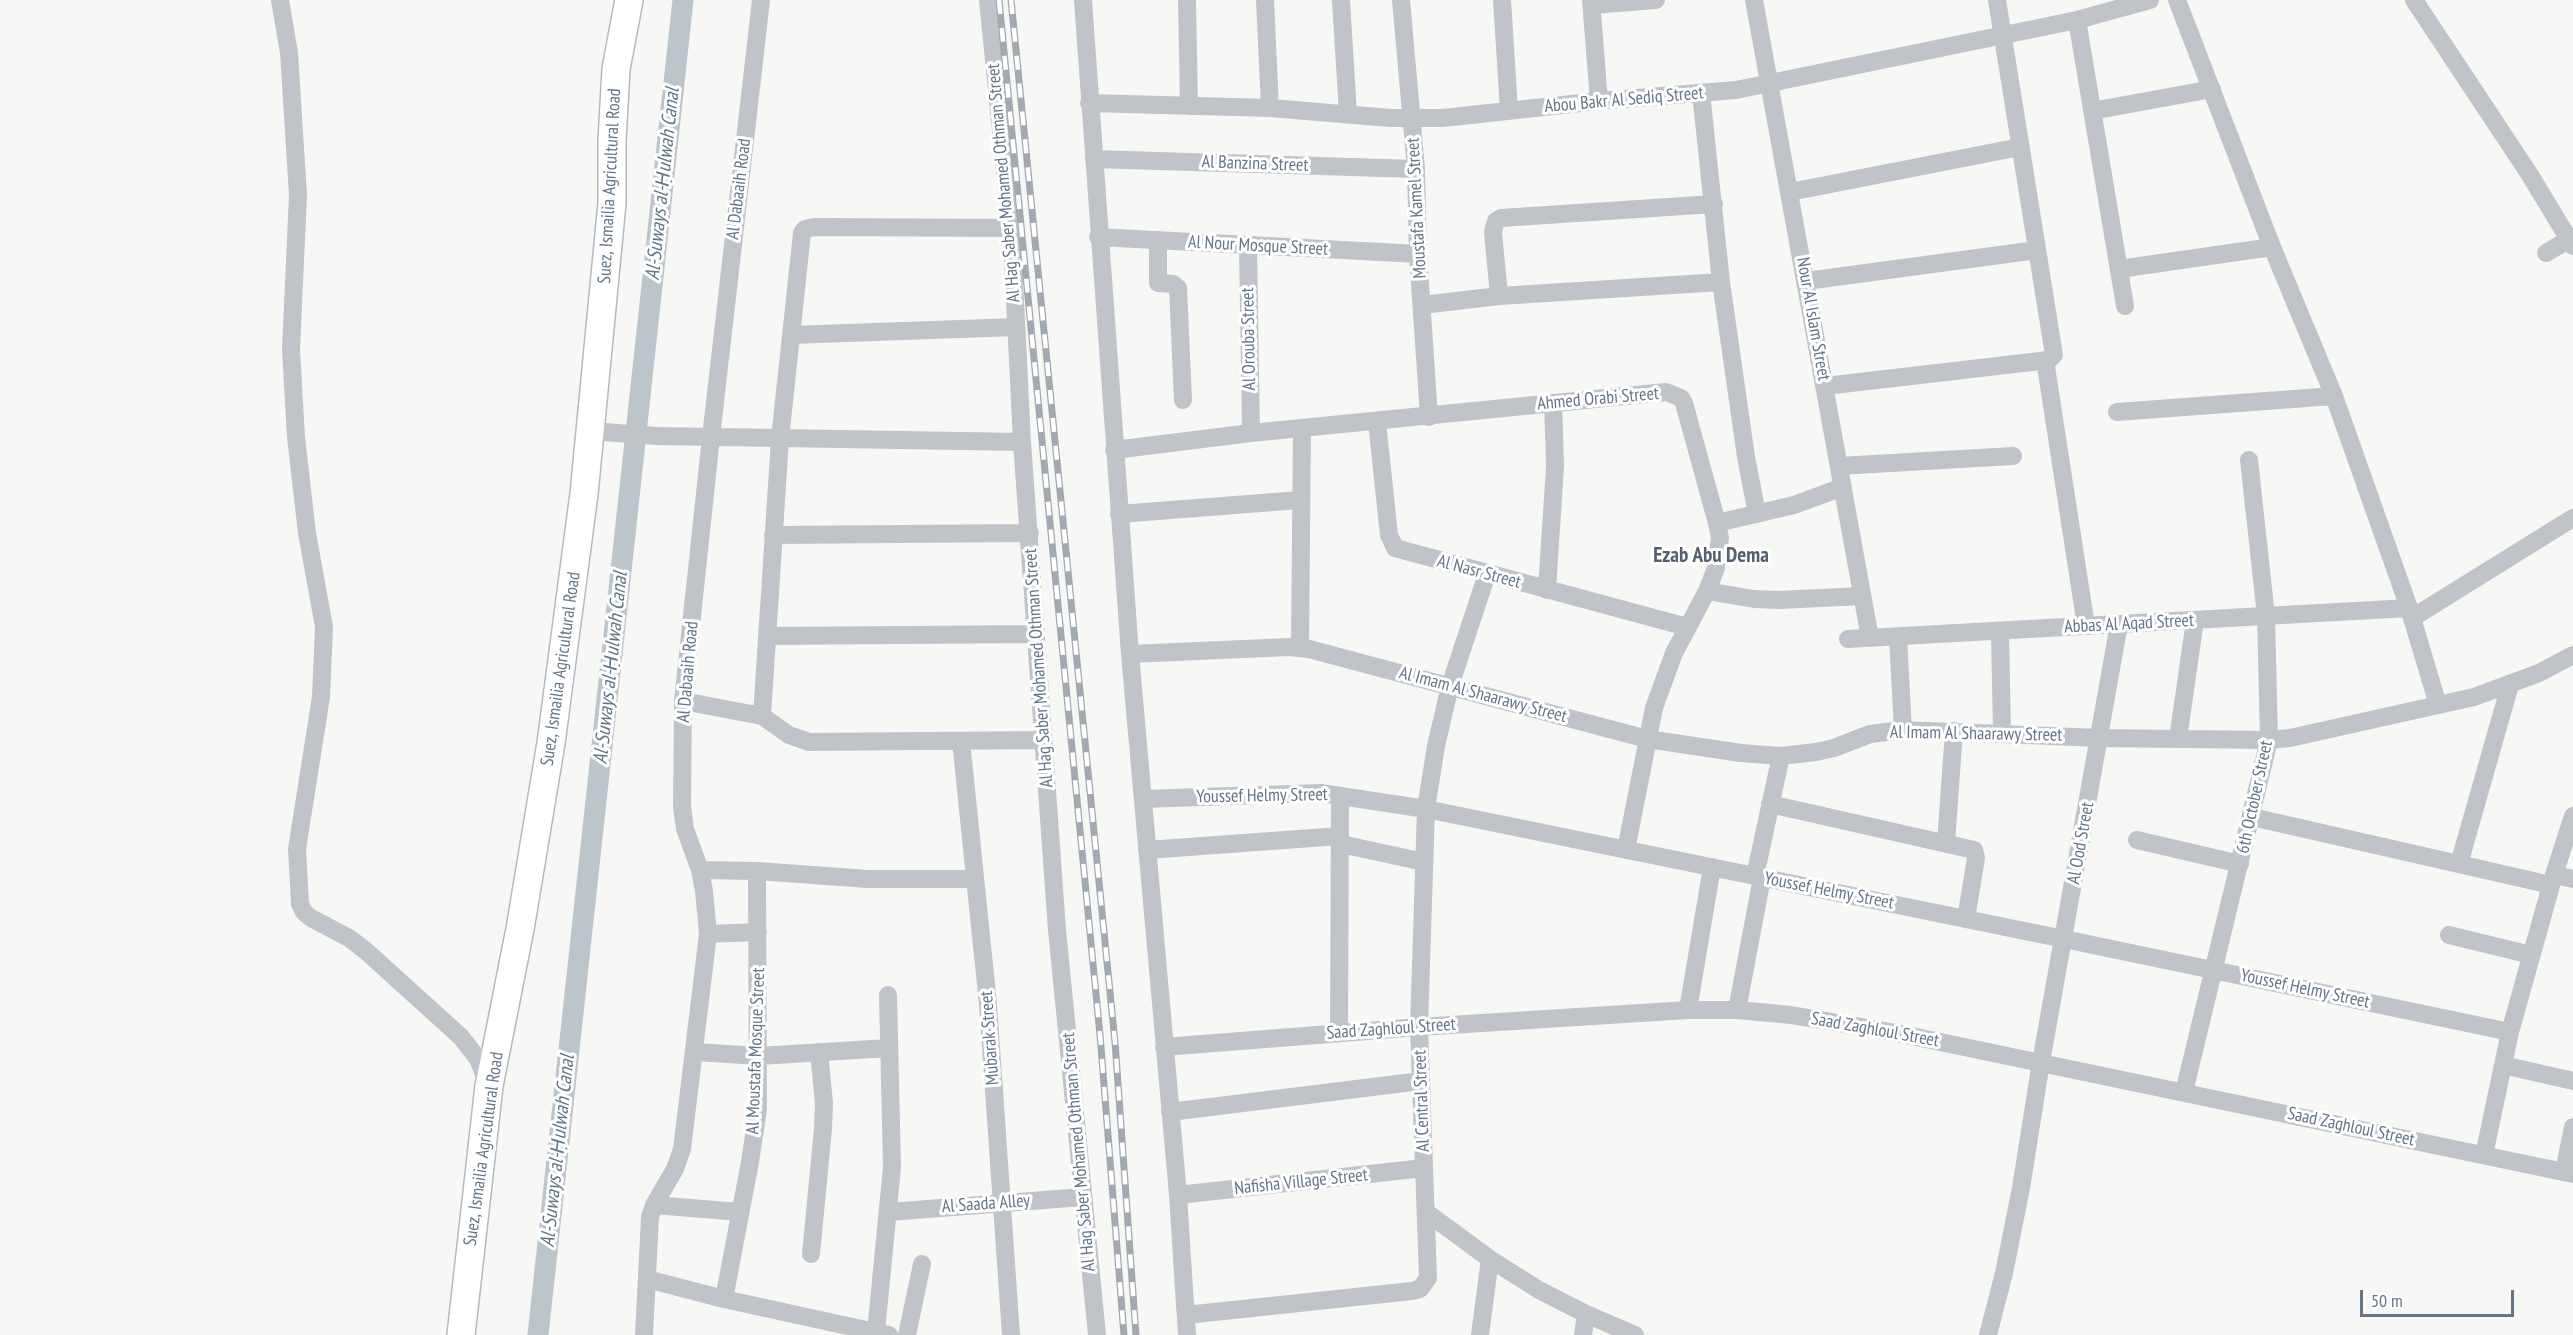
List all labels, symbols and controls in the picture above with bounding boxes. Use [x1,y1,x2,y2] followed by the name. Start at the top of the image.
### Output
[983,63,1025,303] street label: Al Hag Saber Mohamed Othman Street
[1544,82,1704,118] street label: Abou Bakr Al Sediq Street
[641,87,685,281] water label: Al-Suways al-Ḥulwah Canal
[594,88,626,284] street label: Suez, Ismailia Agricultural Road
[722,137,756,241] street label: Al Dabaaih Road
[1403,137,1431,279] street label: Moustafa Kamel Street
[1201,151,1309,177] street label: Al Banzina Street
[1188,232,1328,260] street label: Al Nour Mosque Street
[1792,256,1834,382] street label: Nour Al Islam Street
[1237,287,1261,391] street label: Al Orouba Street
[1536,383,1660,415] street label: Ahmed Orabi Street
[1653,543,1769,569] district label: Ezab Abu Dema
[1020,548,1058,788] street label: Al Hag Saber Mohamed Othman Street
[1435,551,1523,593] street label: Al Nasr Street
[537,571,585,767] street label: Suez, Ismailia Agricultural Road
[589,571,633,765] water label: Al-Suways al-Ḥulwah Canal
[2064,610,2194,638] street label: Abbas Al Aqad Street
[673,620,703,724] street label: Al Dabaaih Road
[1397,662,1569,728] street label: Al Imam Al Shaarawy Street
[1890,722,2062,746] street label: Al Imam Al Shaarawy Street
[2232,739,2278,855] street label: 6th October Street
[1196,784,1328,808] street label: Youssef Helmy Street
[2063,800,2099,886] street label: Al Ood Street
[1762,868,1896,914] street label: Youssef Helmy Street
[2239,965,2371,1013] street label: Youssef Helmy Street
[742,967,770,1135] street label: Al Moustafa Mosque Street
[976,990,1004,1086] street label: Mubarak Street
[1809,1008,1941,1052] street label: Saad Zaghloul Street
[1326,1014,1456,1044] street label: Saad Zaghloul Street
[1058,1032,1100,1272] street label: Al Hag Saber Mohamed Othman Street
[1409,1050,1435,1152] street label: Al Central Street
[460,1051,508,1247] street label: Suez, Ismailia Agricultural Road
[536,1054,580,1248] water label: Al-Suways al-Ḥulwah Canal
[2286,1103,2416,1151] street label: Saad Zaghloul Street
[1233,1164,1369,1200] street label: Nafisha Village Street
[941,1190,1031,1218] street label: Al Saada Alley
[2363,1278,2518,1316] scale bar
[2371,1289,2403,1312] text: 50 m

